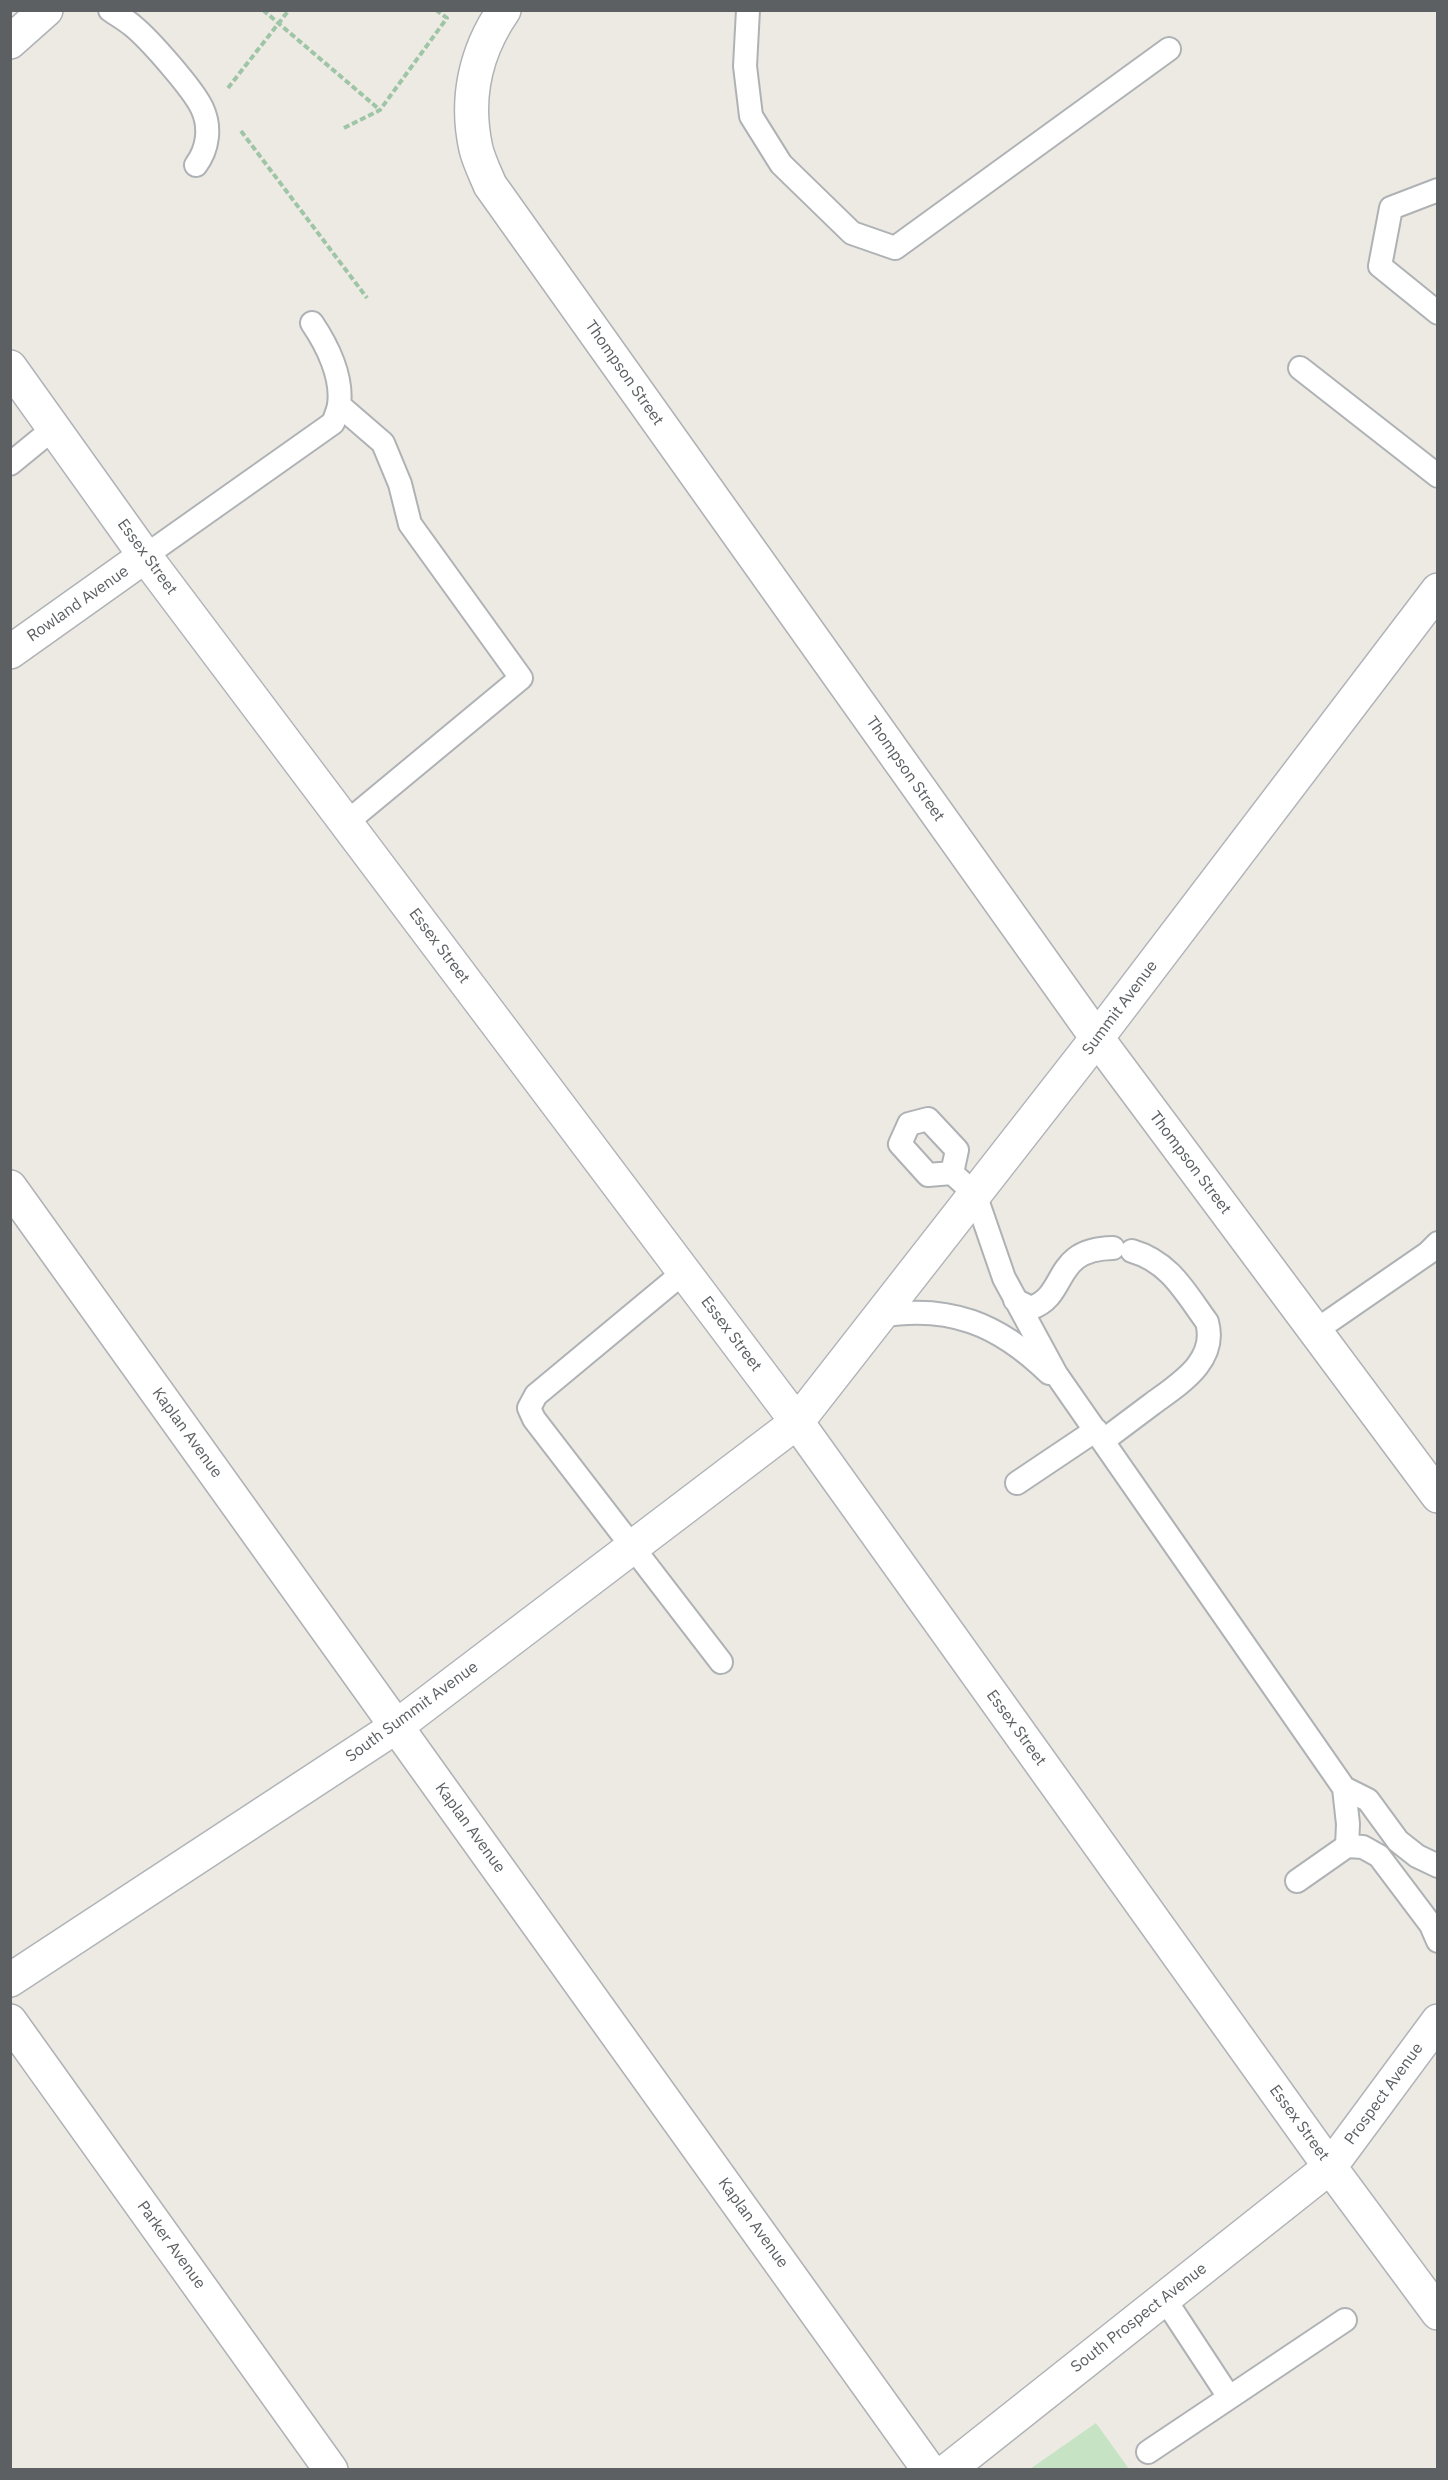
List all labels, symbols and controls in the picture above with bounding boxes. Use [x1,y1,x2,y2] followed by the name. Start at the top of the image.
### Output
[581,317,667,429] street label: Thompson Street
[113,515,181,599] street label: Essex Street
[23,562,133,646] street label: Rowland Avenue
[862,713,948,825] street label: Thompson Street
[404,905,474,987] street label: Essex Street
[1078,957,1162,1059] street label: Summit Avenue
[1145,1108,1235,1218] street label: Thompson Street
[696,1293,766,1375] street label: Essex Street
[148,1384,226,1482] street label: Kaplan Avenue
[342,1658,482,1766] street label: South Summit Avenue
[982,1686,1050,1770] street label: Essex Street
[431,1779,509,1877] street label: Kaplan Avenue
[1341,2039,1427,2149] street label: Prospect Avenue
[1265,2081,1333,2165] street label: Essex Street
[714,2174,792,2272] street label: Kaplan Avenue
[133,2197,209,2293] street label: Parker Avenue
[1067,2259,1211,2377] street label: South Prospect Avenue

